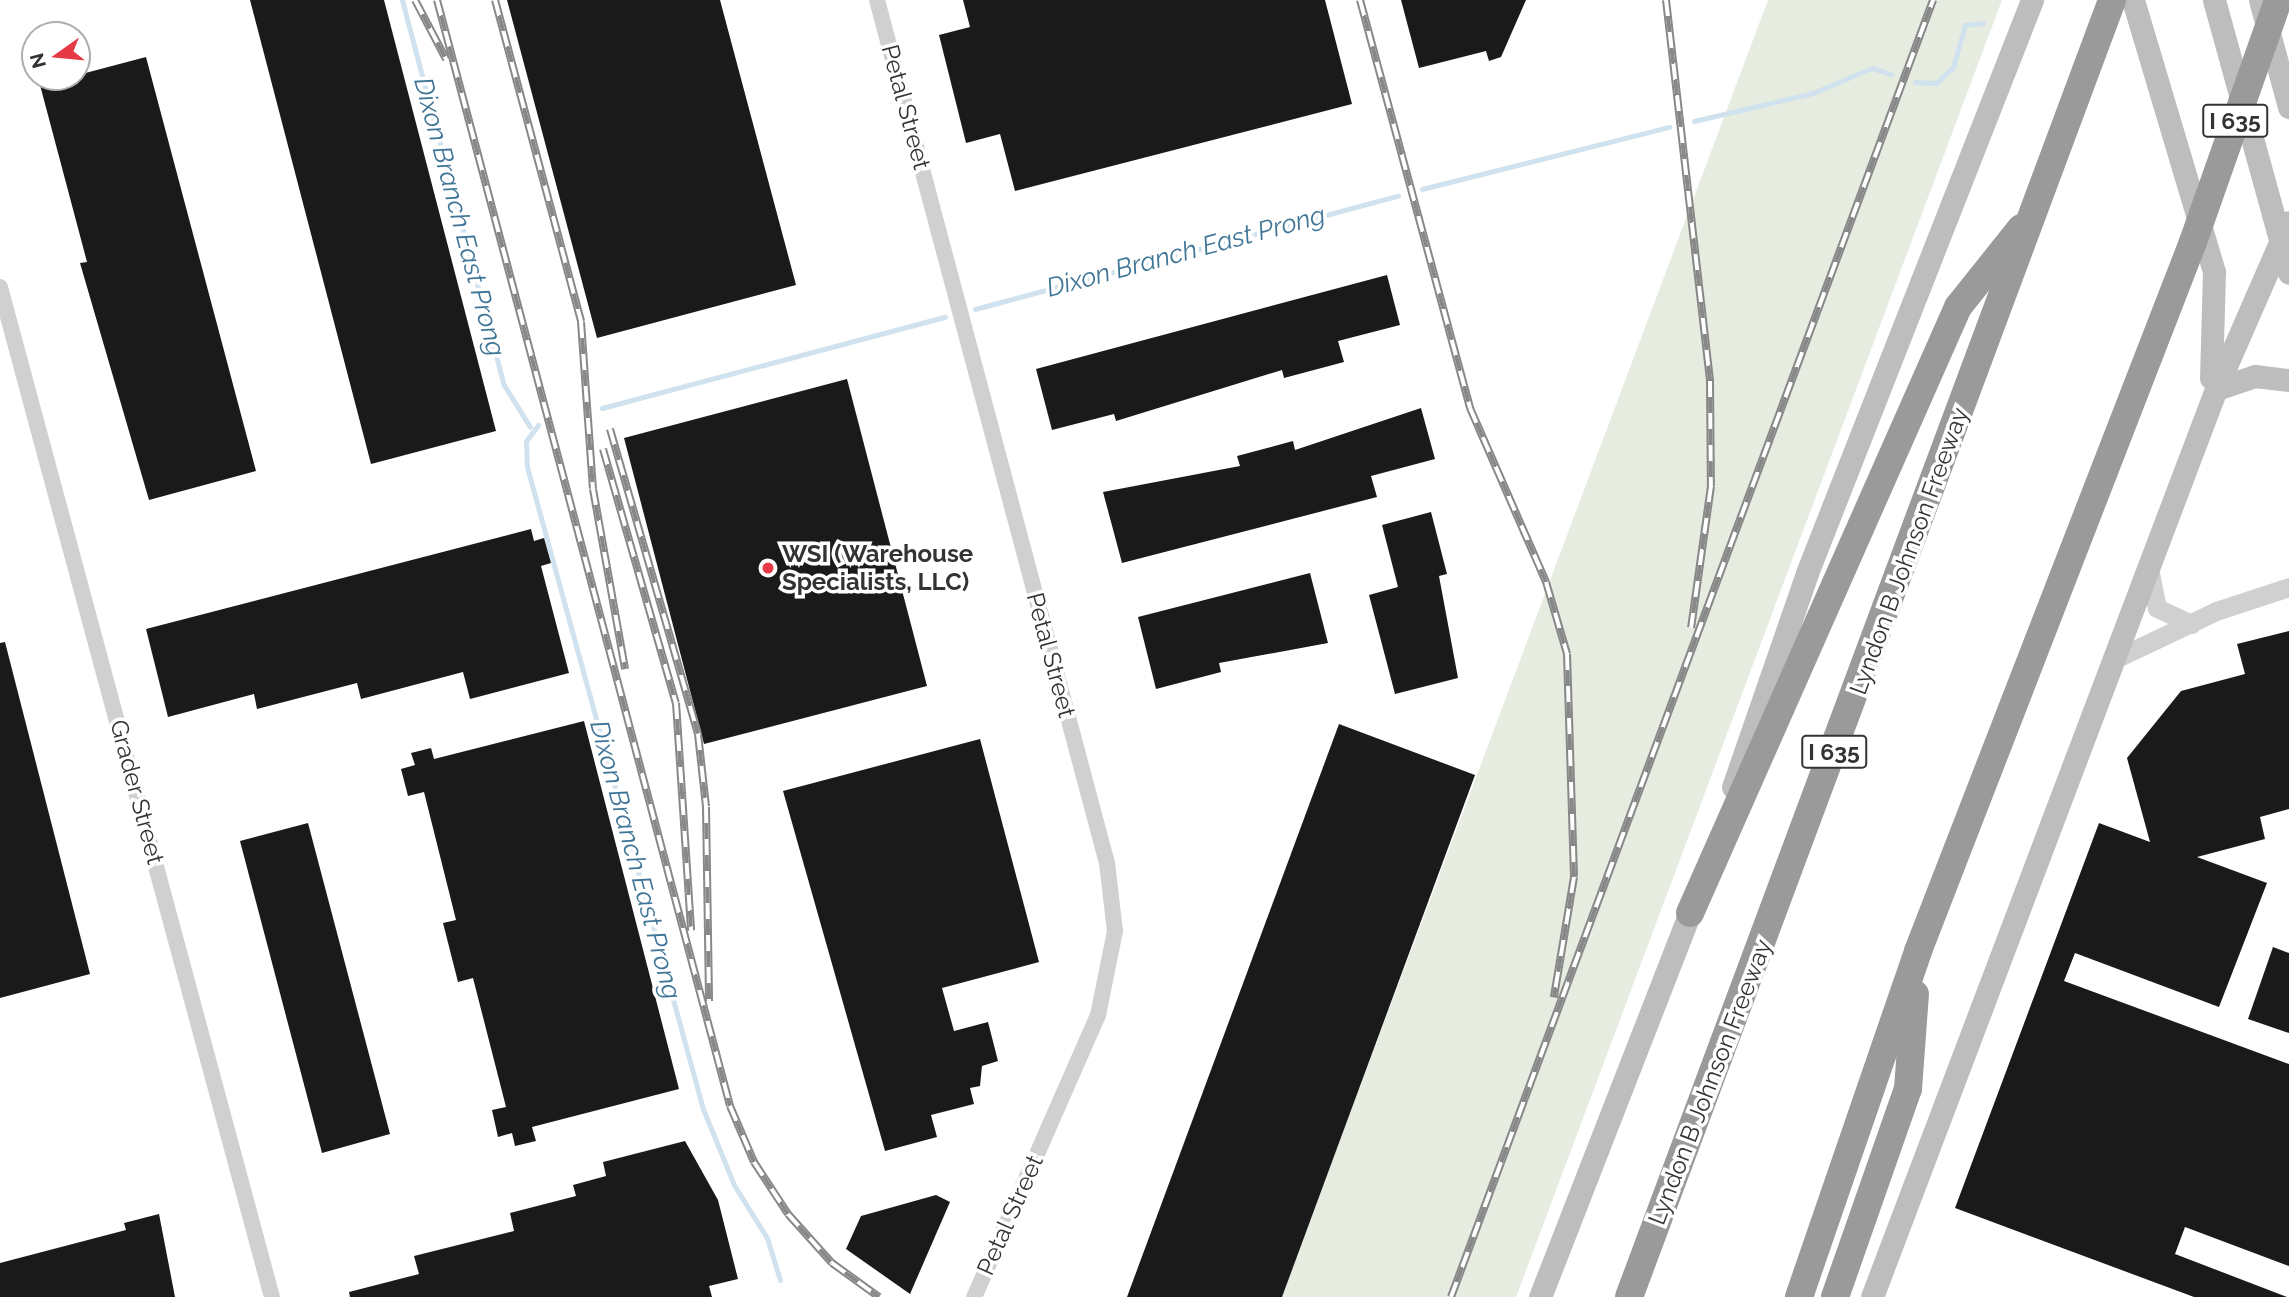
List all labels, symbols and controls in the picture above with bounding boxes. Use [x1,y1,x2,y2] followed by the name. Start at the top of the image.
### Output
[21,21,91,91] north arrow
[875,41,937,173] street label: Petal Street
[25,51,50,71] text: N
[407,74,511,360] water label: Dixon Branch East Prong
[2202,102,2268,140] road number: I 635
[1043,200,1329,304] water label: Dixon Branch East Prong
[1843,403,1975,699] street label: Lyndon B Johnson Freeway
[782,540,973,596] place label: WSI (Warehouse Specialists, LLC)
[760,560,776,576] marker: WSI (Warehouse Specialists, LLC)
[1020,589,1082,721] street label: Petal Street
[104,716,170,868] street label: Grader Street
[583,717,687,1003] water label: Dixon Branch East Prong
[1801,732,1867,772] road number: I 635
[1642,935,1778,1229] street label: Lyndon B Johnson Freeway
[971,1150,1049,1280] street label: Petal Street

